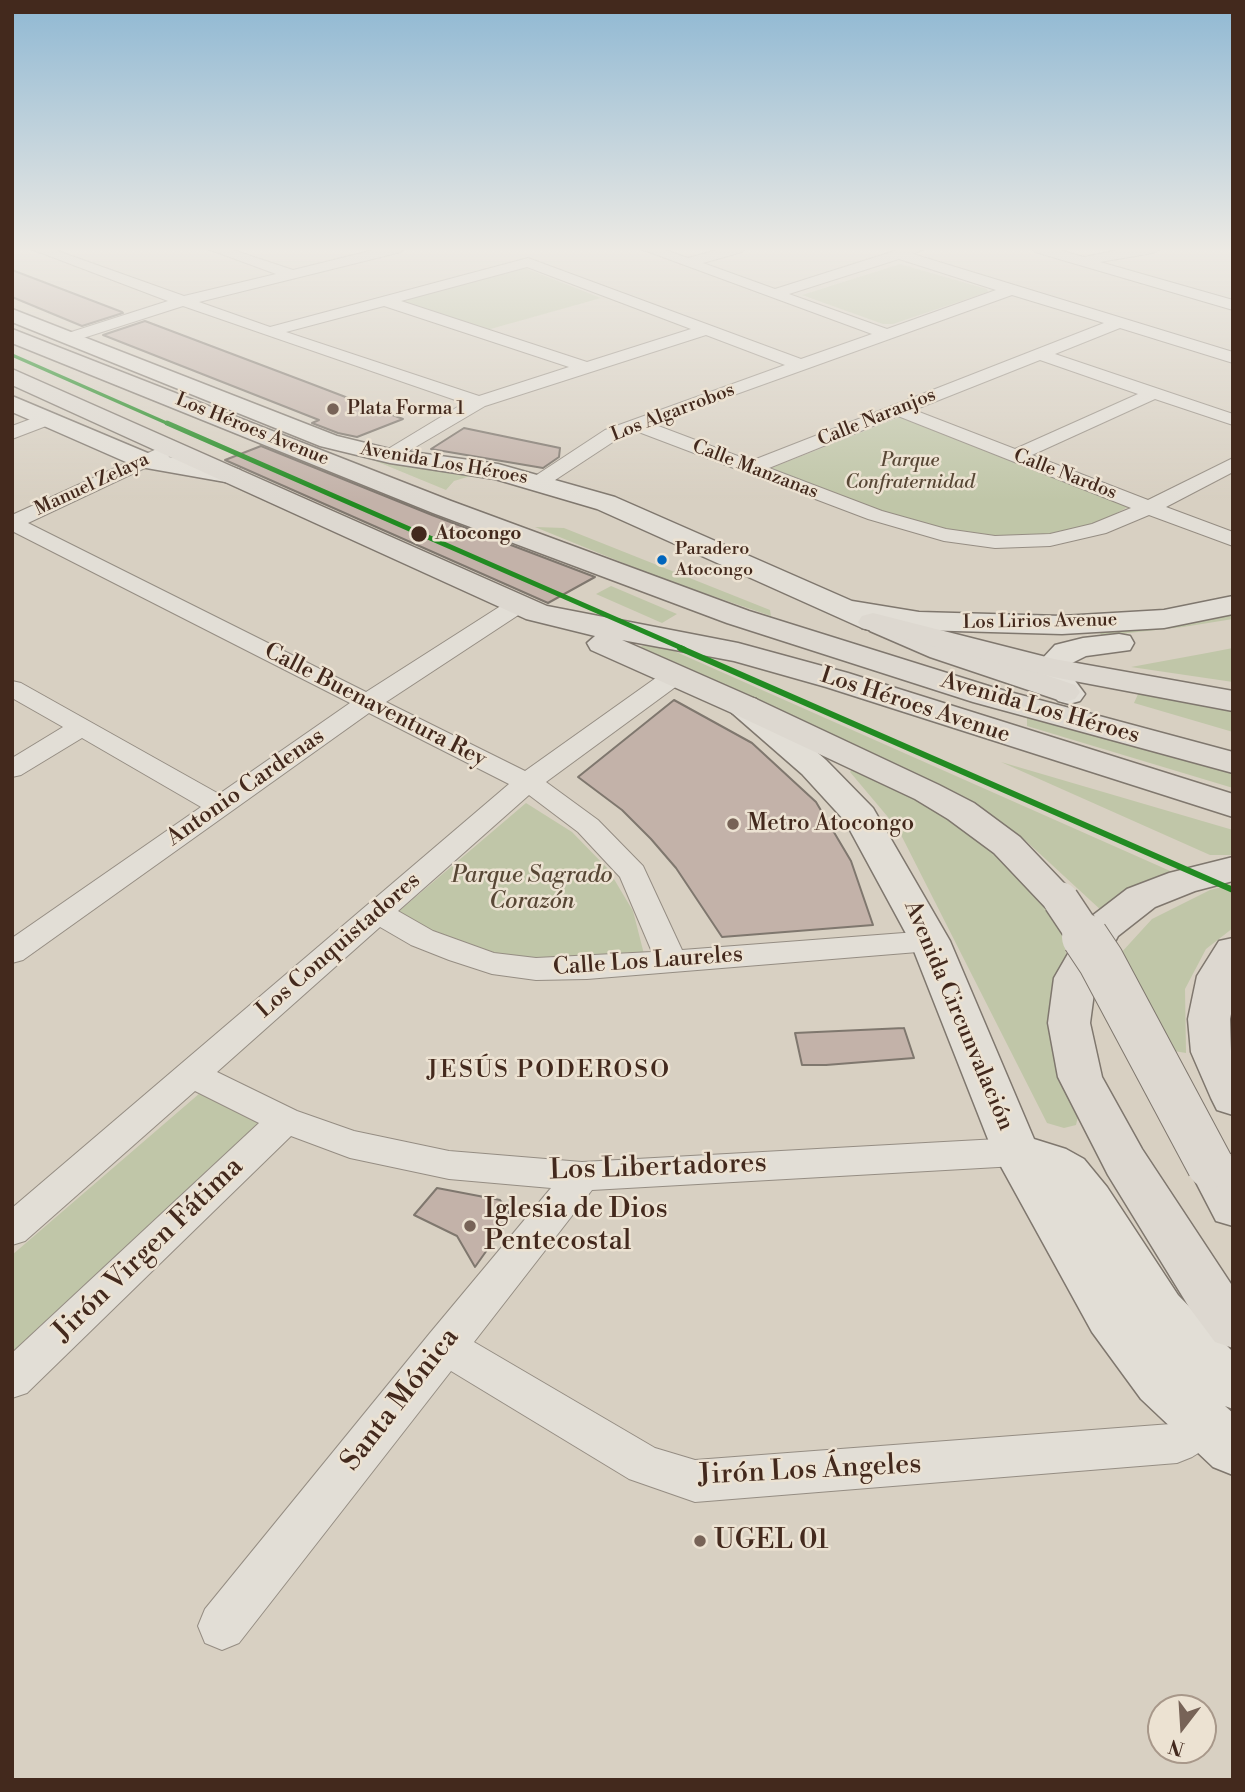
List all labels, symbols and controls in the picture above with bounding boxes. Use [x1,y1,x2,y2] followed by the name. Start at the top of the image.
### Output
[608,379,738,447] street label: Los Algarrobos
[815,384,939,452] street label: Calle Naranjos
[172,389,332,471] street label: Los Héroes Avenue
[347,398,465,420] place label: Plata Forma 1
[325,401,341,417] marker: Plata Forma 1
[689,435,821,505] street label: Calle Manzanas
[358,438,530,490] street label: Avenida Los Héroes
[1010,445,1120,505] street label: Calle Nardos
[31,449,153,521] street label: Manuel Zelaya
[845,450,975,494] park label: Parque Confraternidad
[435,523,521,545] place label: Atocongo
[409,524,429,544] marker: Atocongo
[675,539,753,582] place label: Paradero Atocongo
[655,553,669,567] marker: Paradero Atocongo
[962,609,1118,635] street label: Los Lirios Avenue
[259,638,491,774] street label: Calle Buenaventura Rey
[817,662,1013,750] street label: Los Héroes Avenue
[937,667,1143,751] street label: Avenida Los Héroes
[162,723,330,853] street label: Antonio Cardenas
[747,810,914,838] place label: Metro Atocongo
[725,816,741,832] marker: Metro Atocongo
[452,862,612,916] park label: Parque Sagrado Corazón
[251,867,427,1025] street label: Los Conquistadores
[897,897,1019,1135] street label: Avenida Circunvalación
[552,942,744,982] street label: Calle Los Laureles
[429,1057,669,1085] district label: JESÚS PODEROSO
[549,1147,767,1189] street label: Los Libertadores
[47,1151,251,1349] street label: Jirón Virgen Fátima
[484,1193,668,1259] place label: Iglesia de Dios Pentecostal
[462,1218,478,1234] marker: Iglesia de Dios Pentecostal
[335,1322,467,1478] street label: Santa Mónica
[698,1448,922,1494] street label: Jirón Los Ángeles
[714,1524,829,1558] place label: UGEL 01
[692,1533,708,1549] marker: UGEL 01
[1147,1694,1217,1764] north arrow
[1166,1733,1187,1761] text: N

